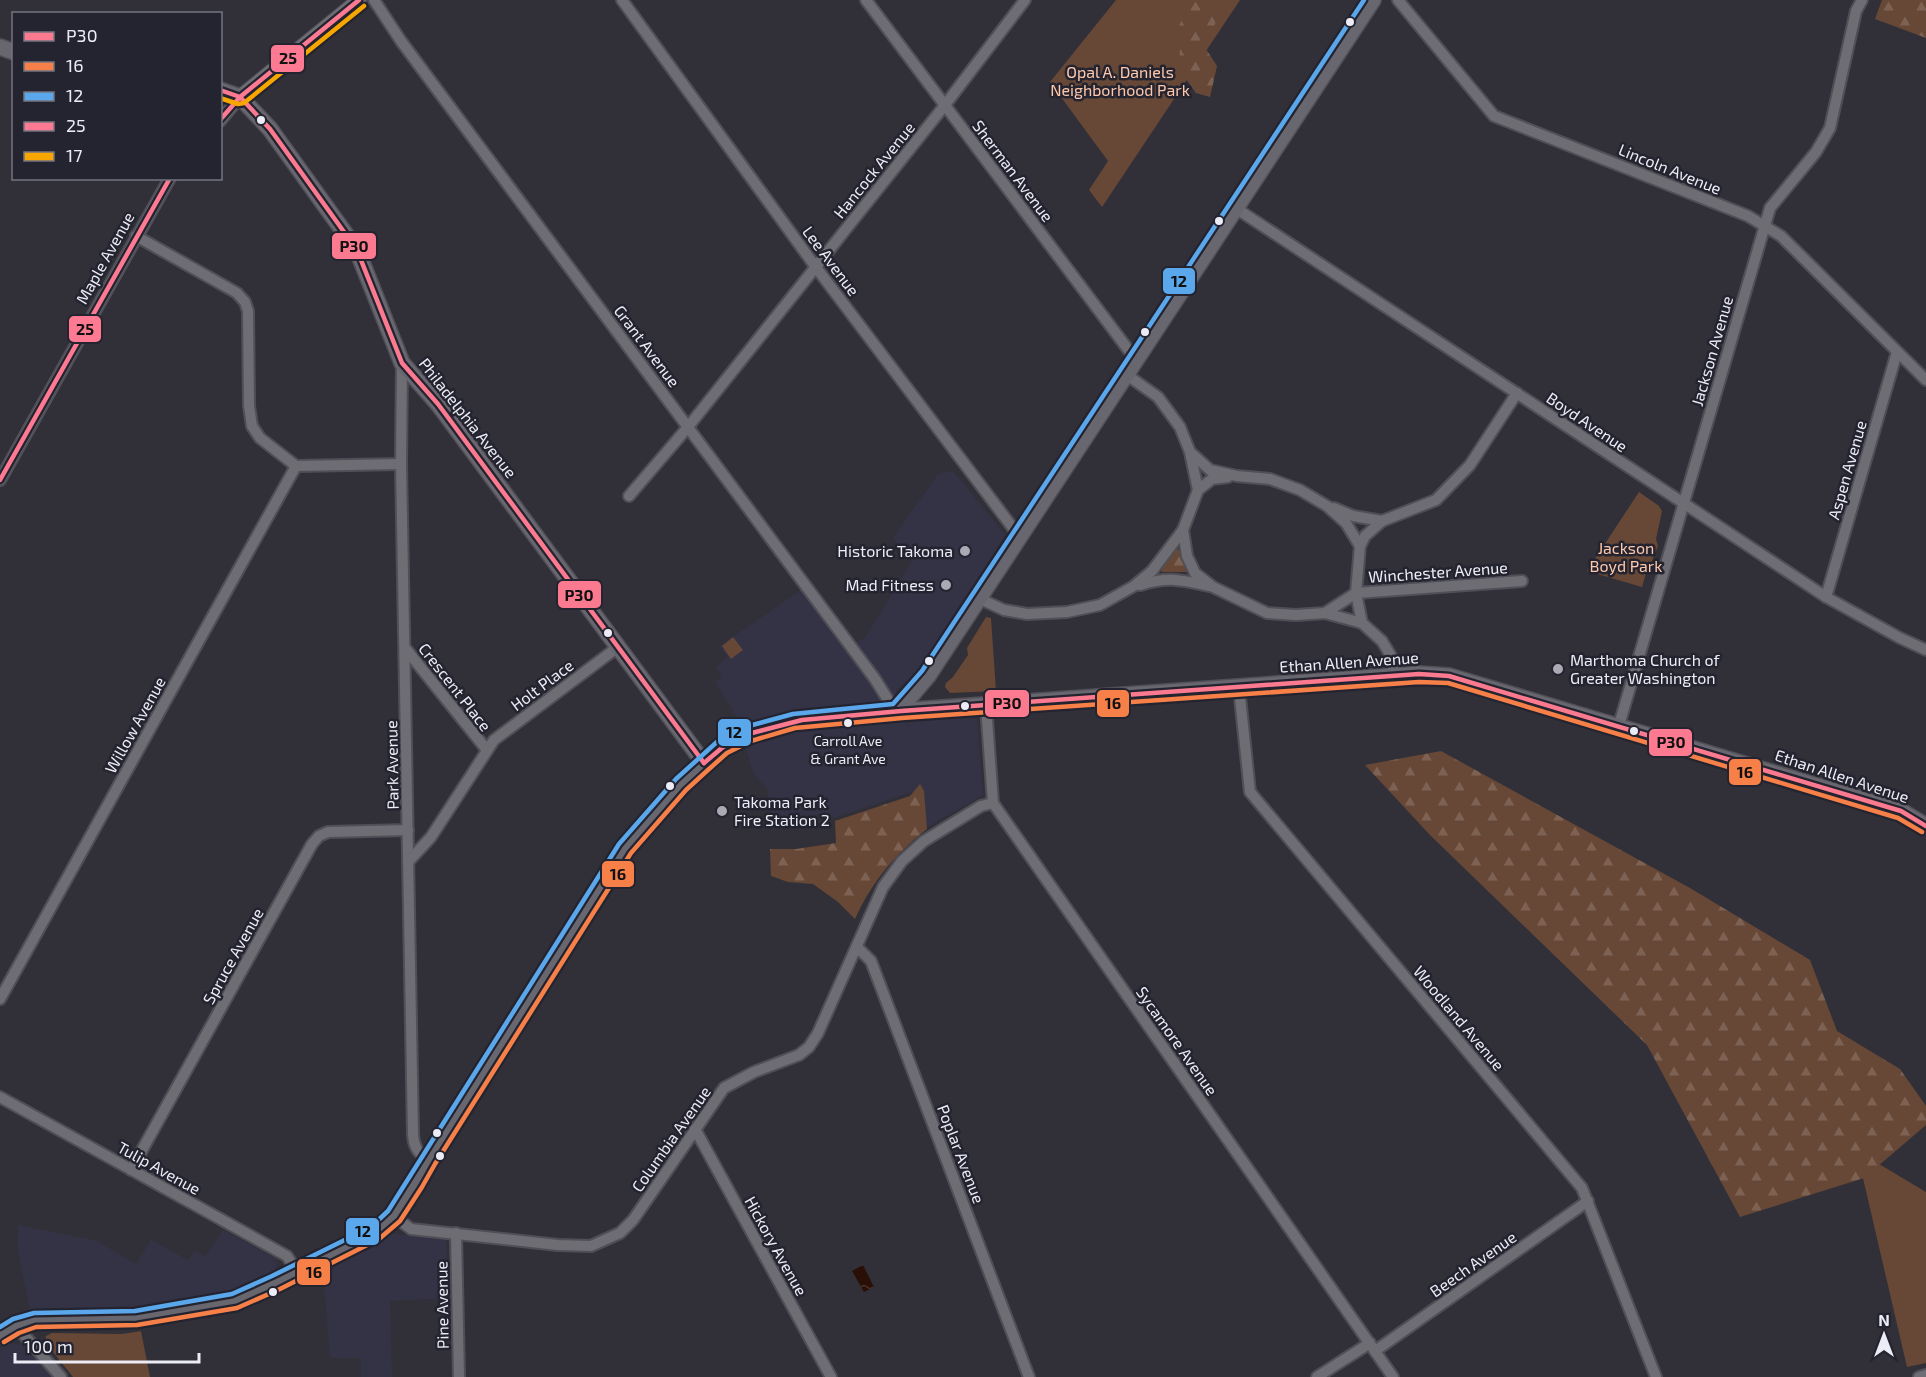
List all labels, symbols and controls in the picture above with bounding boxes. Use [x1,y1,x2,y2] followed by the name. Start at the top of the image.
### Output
[12,12,222,180] legend
[1344,16,1356,28] unlabelled marker
[66,24,97,46] text: P30
[270,44,305,73] line badge: 25
[279,48,297,67] text: 25
[66,54,83,76] text: 16
[1050,62,1190,99] park label: Opal A. Daniels Neighborhood Park
[66,84,83,106] text: 12
[66,114,86,136] text: 25
[255,114,267,126] unlabelled marker
[969,116,1058,225] street label: Sherman Avenue
[829,118,918,222] street label: Hancock Avenue
[1616,139,1724,198] street label: Lincoln Avenue
[66,144,82,166] text: 17
[71,208,138,307] street label: Maple Avenue
[1213,215,1225,227] unlabelled marker
[799,222,864,299] street label: Lee Avenue
[331,232,377,260] line badge: P30
[339,236,369,255] text: P30
[1162,267,1196,295] line badge: 12
[1171,271,1187,290] text: 12
[1687,294,1736,408] street label: Jackson Avenue
[610,301,684,390] street label: Grant Avenue
[68,315,102,343] line badge: 25
[76,319,94,338] text: 25
[1139,326,1151,338] unlabelled marker
[416,354,521,481] street label: Philadelphia Avenue
[1543,388,1631,456] street label: Boyd Avenue
[1823,418,1870,522] street label: Aspen Avenue
[1590,538,1662,575] park label: Jackson Boyd Park
[837,541,953,560] place label: Historic Takoma
[958,544,972,558] marker: Historic Takoma
[1368,557,1508,586] street label: Winchester Avenue
[846,575,934,594] place label: Mad Fitness
[939,578,953,592] marker: Mad Fitness
[557,580,602,609] line badge: P30
[564,585,594,604] text: P30
[602,627,614,639] unlabelled marker
[415,639,496,735] street label: Crescent Place
[1279,647,1419,676] street label: Ethan Allen Avenue
[1570,650,1721,687] place label: Marthoma Church of Greater Washington
[507,655,577,714] street label: Holt Place
[923,655,935,667] unlabelled marker
[1551,662,1565,676] marker: Marthoma Church of Greater Washington
[100,673,169,776] street label: Willow Avenue
[984,689,1030,718] line badge: P30
[1096,689,1130,718] line badge: 16
[992,693,1022,712] text: P30
[1105,693,1121,712] text: 16
[959,700,971,712] unlabelled marker
[842,717,854,729] marker: Carroll Ave & Grant Ave
[717,718,752,747] line badge: 12
[381,720,402,810] street label: Park Avenue
[726,722,742,741] text: 12
[1628,725,1640,737] unlabelled marker
[1648,728,1693,757] line badge: P30
[810,732,886,767] place label: Carroll Ave & Grant Ave
[1656,732,1686,751] text: P30
[1773,745,1912,806] street label: Ethan Allen Avenue
[1728,758,1762,786] line badge: 16
[1737,762,1753,781] text: 16
[664,780,676,792] unlabelled marker
[734,792,830,829] place label: Takoma Park Fire Station 2
[715,804,729,818] marker: Takoma Park Fire Station 2
[601,860,635,888] line badge: 16
[610,864,626,883] text: 16
[198,904,267,1007] street label: Spruce Avenue
[1410,961,1509,1074] street label: Woodland Avenue
[1133,983,1222,1099] street label: Sycamore Avenue
[627,1082,714,1195] street label: Columbia Avenue
[934,1102,989,1206] street label: Poplar Avenue
[431,1127,443,1139] unlabelled marker
[114,1137,204,1198] street label: Tulip Avenue
[434,1150,446,1162] unlabelled marker
[741,1193,812,1299] street label: Hickory Avenue
[345,1217,380,1246] line badge: 12
[355,1221,371,1240] text: 12
[1426,1227,1520,1300] street label: Beech Avenue
[296,1258,331,1286] line badge: 16
[431,1261,452,1349] street label: Pine Avenue
[306,1262,322,1281] text: 16
[267,1286,279,1298] unlabelled marker
[1854,1305,1914,1365] north arrow
[1878,1310,1890,1329] text: N
[15,1326,200,1364] scale bar
[24,1335,73,1357] text: 100 m

